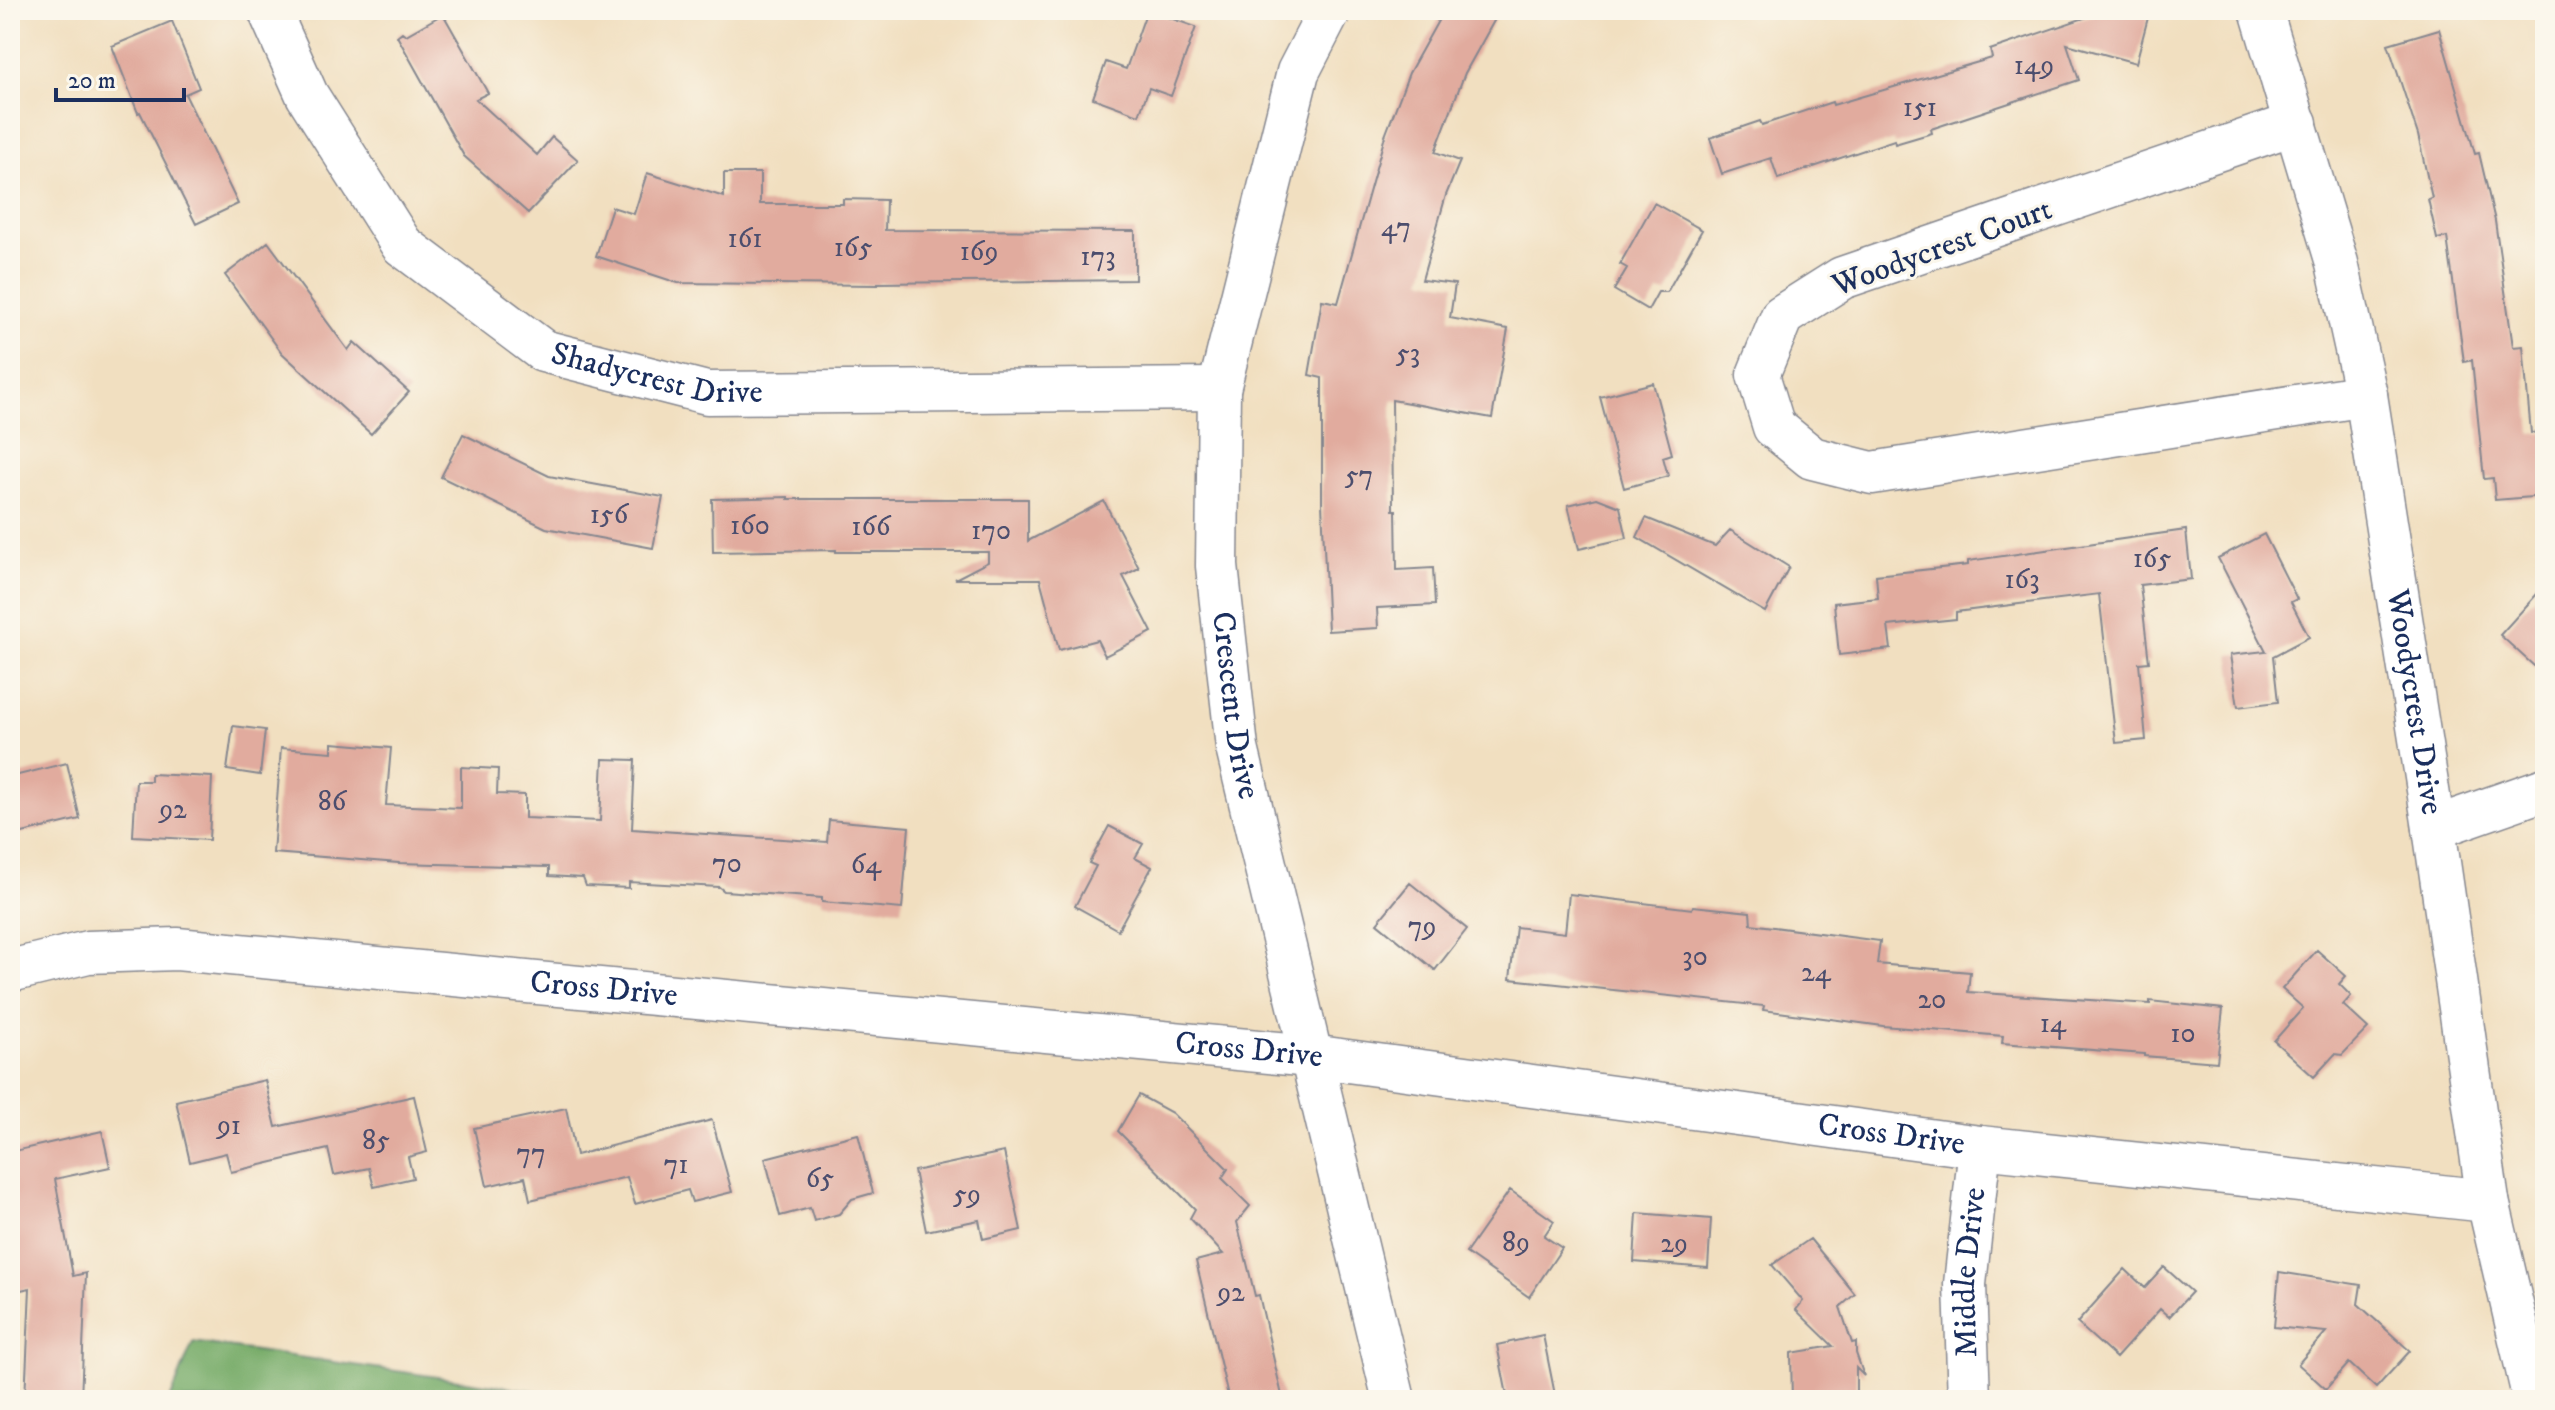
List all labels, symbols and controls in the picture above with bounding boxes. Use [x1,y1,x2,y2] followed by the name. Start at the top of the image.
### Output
[2014,48,2054,83] house number: 149
[56,52,184,102] scale bar
[68,66,116,96] text: 20 m
[1903,90,1937,125] house number: 151
[1826,190,2057,307] street label: Woodycrest Court
[1381,210,1411,245] house number: 47
[728,221,762,256] house number: 161
[834,230,872,265] house number: 165
[960,234,998,269] house number: 169
[1080,239,1116,274] house number: 173
[547,334,763,414] street label: Shadycrest Drive
[1396,336,1420,371] house number: 53
[1345,458,1373,493] house number: 57
[590,497,630,532] house number: 156
[730,508,770,543] house number: 160
[851,509,892,544] house number: 166
[971,513,1011,548] house number: 170
[2133,541,2171,576] house number: 165
[2004,562,2040,597] house number: 163
[2377,585,2452,817] street label: Woodycrest Drive
[1202,610,1269,803] street label: Crescent Drive
[318,784,348,819] house number: 86
[157,792,187,827] house number: 92
[712,846,742,881] house number: 70
[851,847,882,882] house number: 64
[1408,909,1436,944] house number: 79
[1682,939,1708,974] house number: 30
[1801,955,1832,990] house number: 24
[528,962,679,1016] street label: Cross Drive
[1918,982,1946,1017] house number: 20
[2040,1006,2067,1041] house number: 14
[2170,1016,2196,1051] house number: 10
[1173,1023,1325,1077] street label: Cross Drive
[1815,1105,1967,1165] street label: Cross Drive
[215,1108,241,1143] house number: 91
[362,1123,390,1158] house number: 85
[516,1136,546,1171] house number: 77
[663,1147,689,1182] house number: 71
[806,1161,834,1196] house number: 65
[953,1177,981,1212] house number: 59
[1945,1185,1995,1358] street label: Middle Drive
[1502,1225,1530,1260] house number: 89
[1660,1226,1688,1261] house number: 29
[1215,1275,1245,1310] house number: 92

